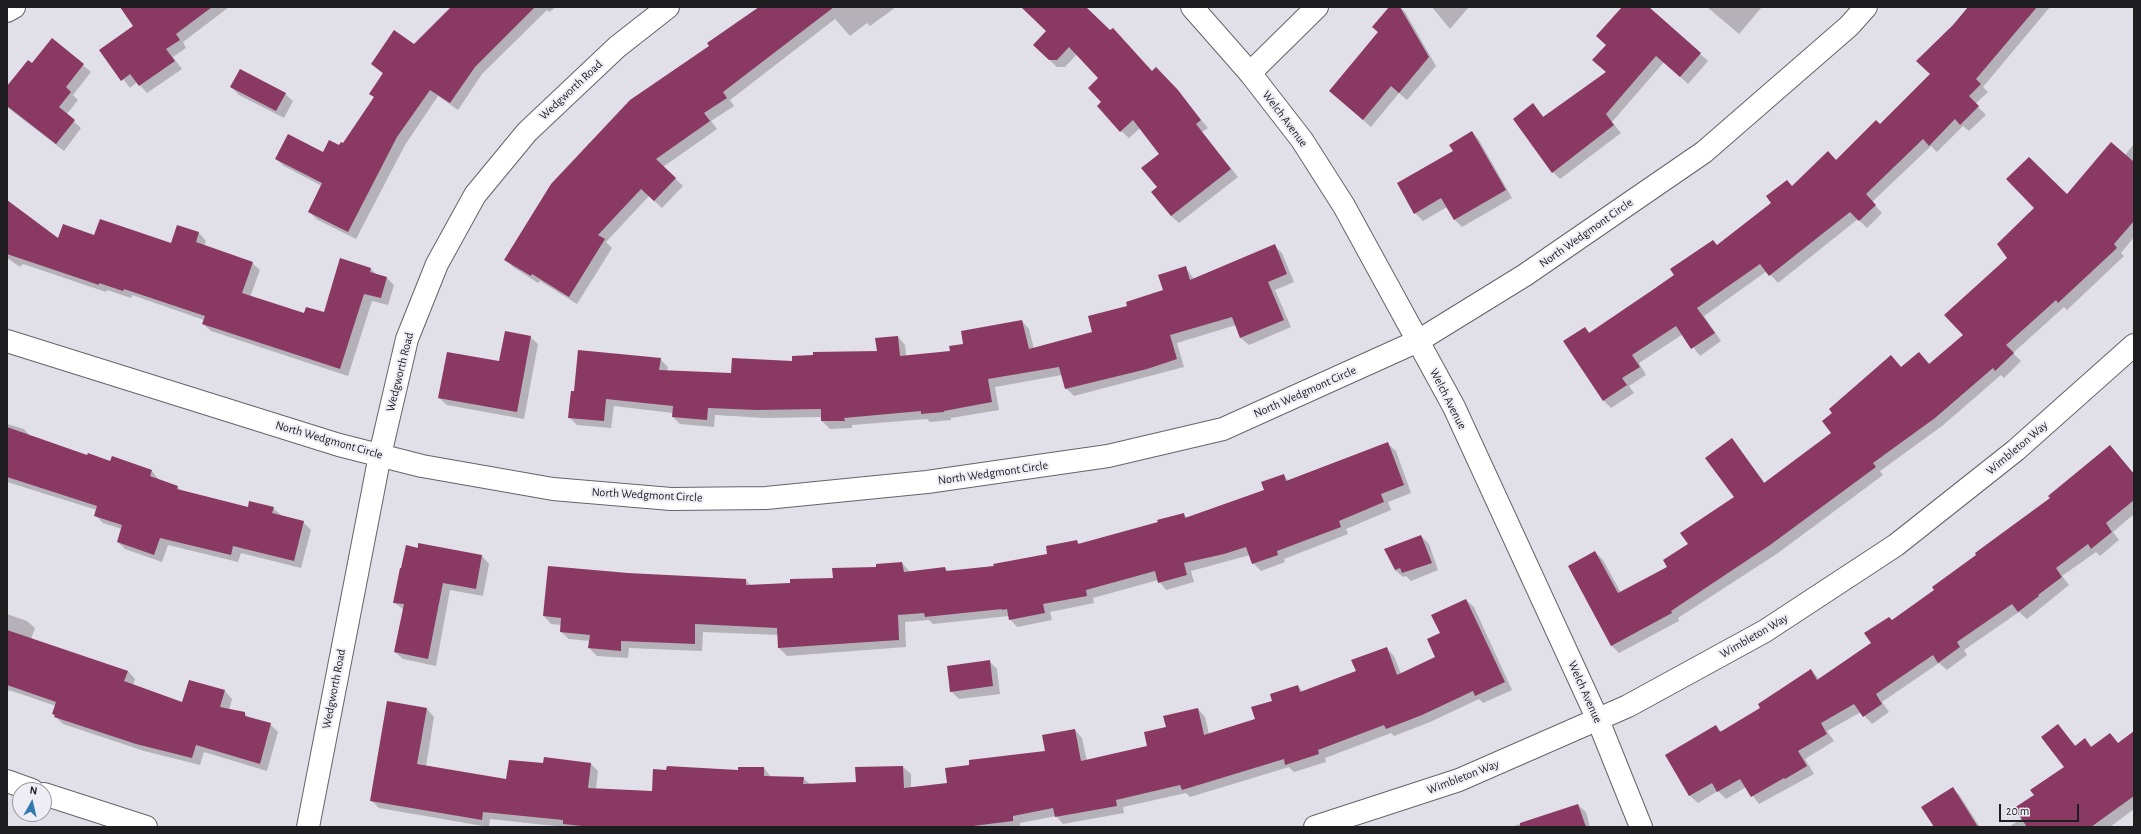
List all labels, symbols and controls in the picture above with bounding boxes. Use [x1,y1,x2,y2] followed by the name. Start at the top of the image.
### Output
[536,57,606,123] street label: Wedgworth Road
[1259,88,1311,150] street label: Welch Avenue
[1536,195,1636,271] street label: North Wedgmont Circle
[383,331,417,413] street label: Wedgworth Road
[1251,363,1359,421] street label: North Wedgmont Circle
[1426,366,1470,432] street label: Welch Avenue
[274,418,384,462] street label: North Wedgmont Circle
[1983,418,2051,478] street label: Wimbleton Way
[937,458,1049,488] street label: North Wedgmont Circle
[591,485,703,505] street label: North Wedgmont Circle
[1717,611,1791,661] street label: Wimbleton Way
[319,648,349,730] street label: Wedgworth Road
[1565,659,1605,725] street label: Welch Avenue
[1425,757,1501,797] street label: Wimbleton Way
[12,782,52,822] north arrow
[29,785,38,797] text: N
[2001,796,2081,822] scale bar
[2006,805,2029,817] text: 20 m

